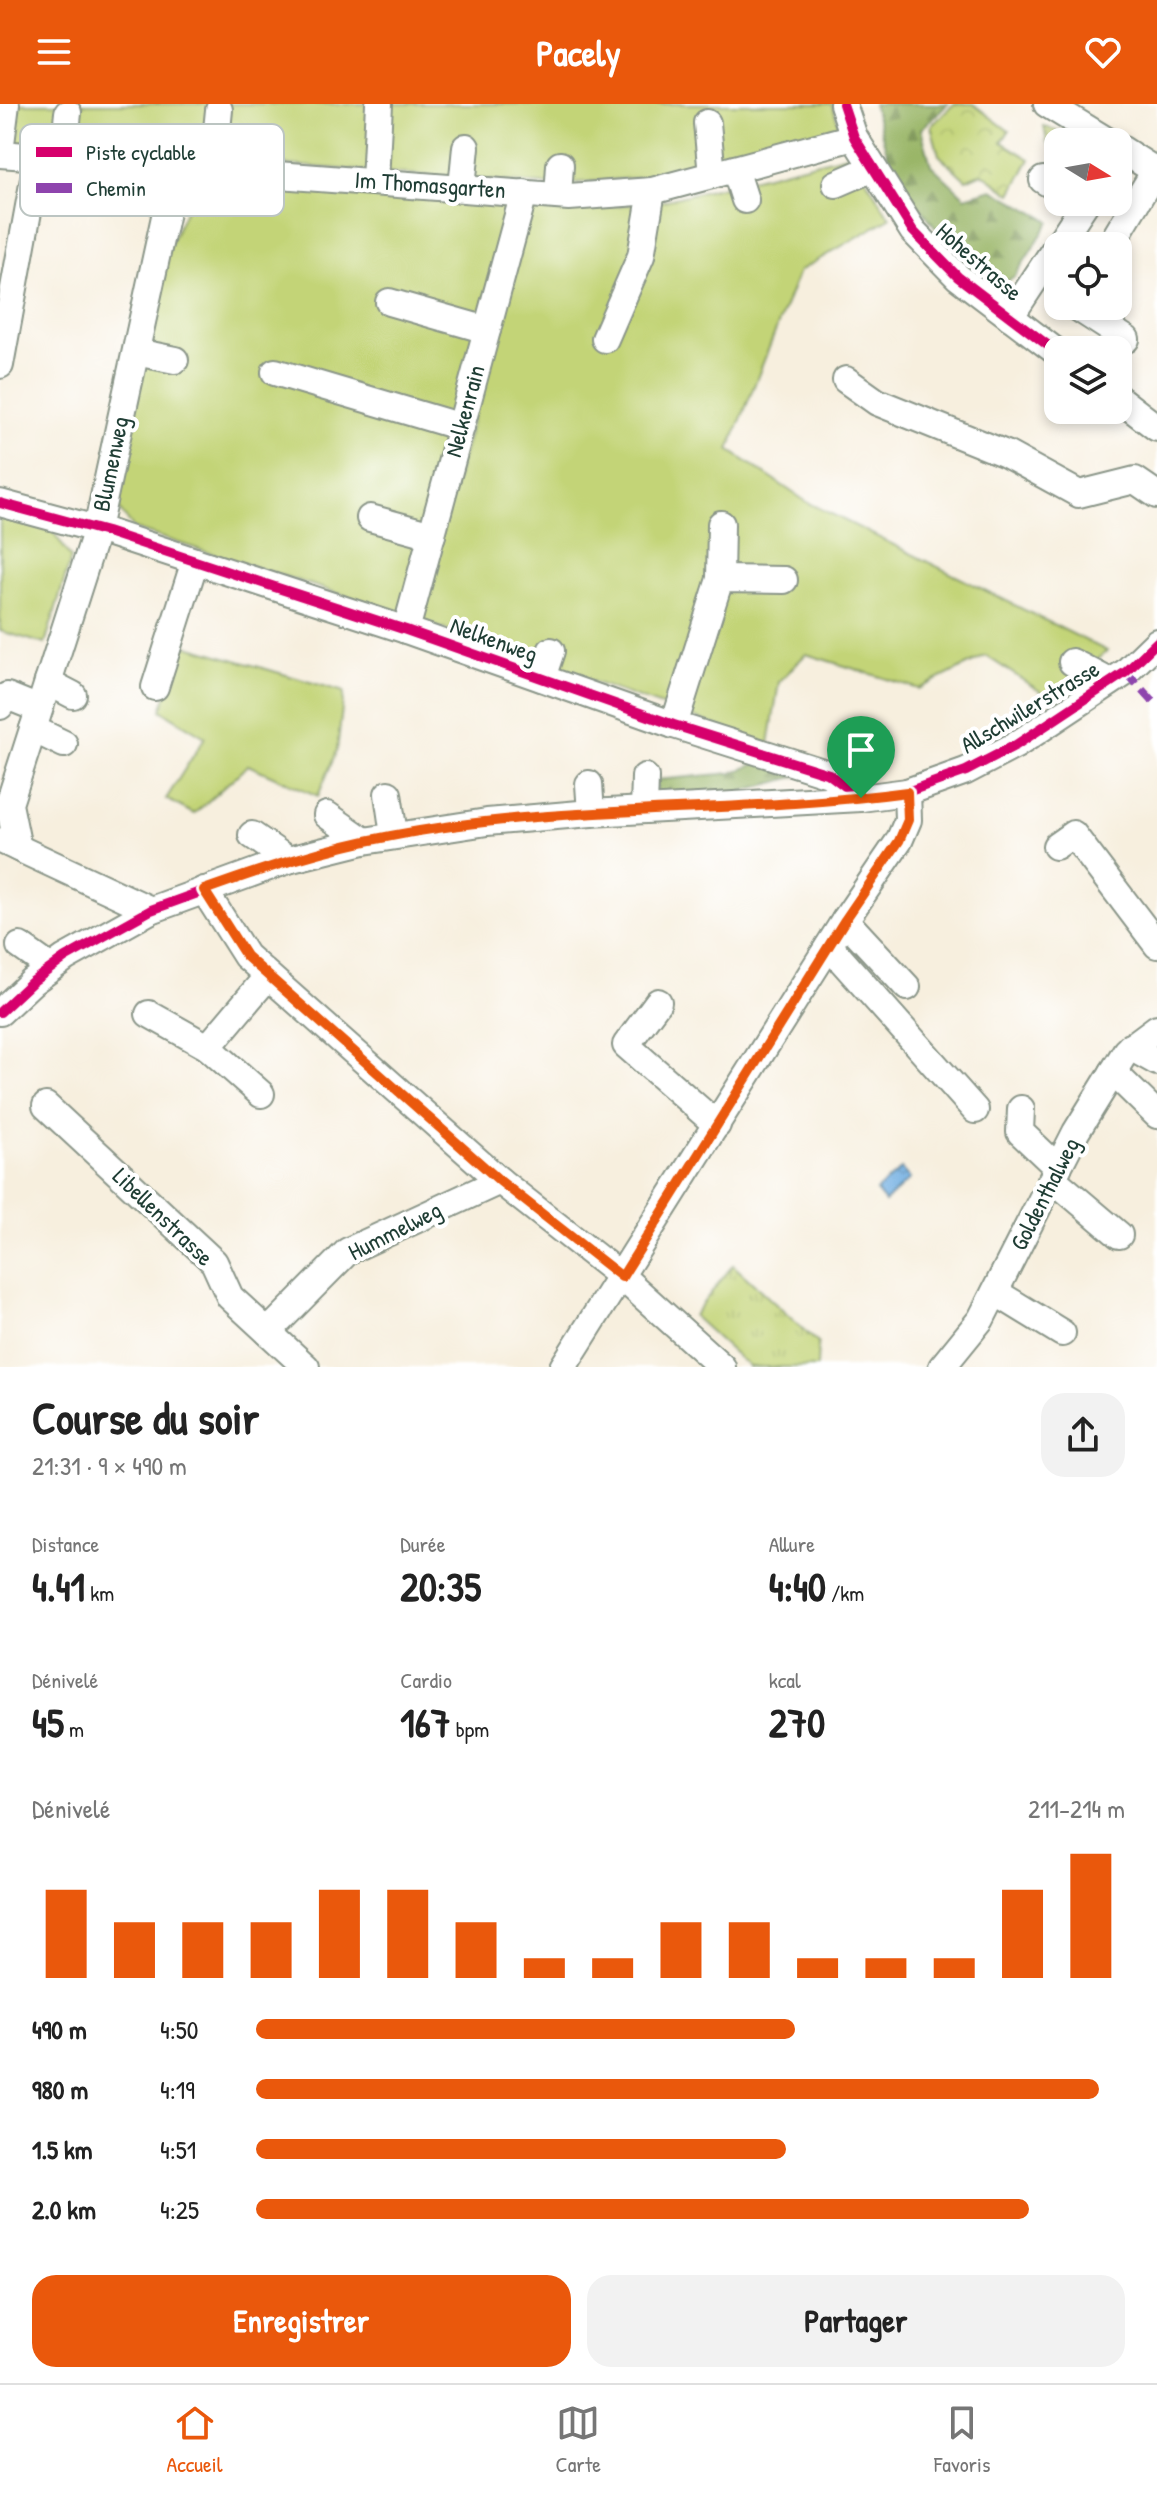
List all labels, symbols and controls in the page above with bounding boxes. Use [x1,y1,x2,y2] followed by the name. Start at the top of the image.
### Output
[536,28,621,77] text: Pacely
[32,30,76,74] icon: menu
[1081,30,1125,74] icon: heart
[20,124,284,216] legend
[1044,128,1132,216] north arrow
[1044,128,1132,424] map controls
[86,137,196,167] text: Piste cyclable
[353,163,507,205] street label: Im Thomasgarten
[86,173,146,203] text: Chemin
[930,215,1030,308] street label: Hohestrasse
[1044,232,1132,320] button: locate
[1044,336,1132,424] button: layers
[436,361,492,460] street label: Nelkenrain
[84,413,136,514] street label: Blumenweg
[446,609,542,670] street label: Nelkenweg
[954,652,1105,760] street label: Allschwilerstrasse
[827,716,895,798] pin
[839,728,883,772] icon: arrive
[1002,1132,1086,1256] street label: Goldenthalweg
[106,1160,221,1273] street label: Libellenstrasse
[342,1193,447,1267] street label: Hummelweg
[32,1388,259,1448] text: Course du soir
[1041,1393,1125,1477] button: share
[32,1448,187,1483] text: 21:31 · 9 × 490 m
[32,1529,99,1559] text: Distance
[400,1529,446,1559] text: Durée
[769,1529,815,1559] text: Allure
[32,1559,85,1613] text: 4.41
[400,1559,481,1613] text: 20:35
[769,1559,826,1613] text: 4:40
[85,1578,114,1608] text: km
[826,1578,864,1608] text: /km
[32,1665,98,1695] text: Dénivelé
[400,1665,452,1695] text: Cardio
[769,1665,801,1695] text: kcal
[32,1695,64,1749] text: 45
[400,1695,451,1749] text: 167
[769,1695,825,1749] text: 270
[64,1714,84,1744] text: m
[451,1714,489,1744] text: bpm
[32,1791,110,1826] text: Dénivelé
[1028,1791,1125,1826] text: 211–214 m
[32,2012,87,2047] text: 490 m
[160,2012,198,2047] text: 4:50
[32,2072,88,2107] text: 980 m
[160,2072,195,2107] text: 4:19
[32,2132,92,2167] text: 1.5 km
[160,2132,196,2167] text: 4:51
[32,2192,96,2227] text: 2.0 km
[160,2192,199,2227] text: 4:25
[32,2275,571,2367] button: Enregistrer
[587,2275,1125,2367] button: Partager
[166,2401,223,2479] tab: Accueil
[556,2401,601,2479] tab: Carte
[934,2401,990,2479] tab: Favoris

